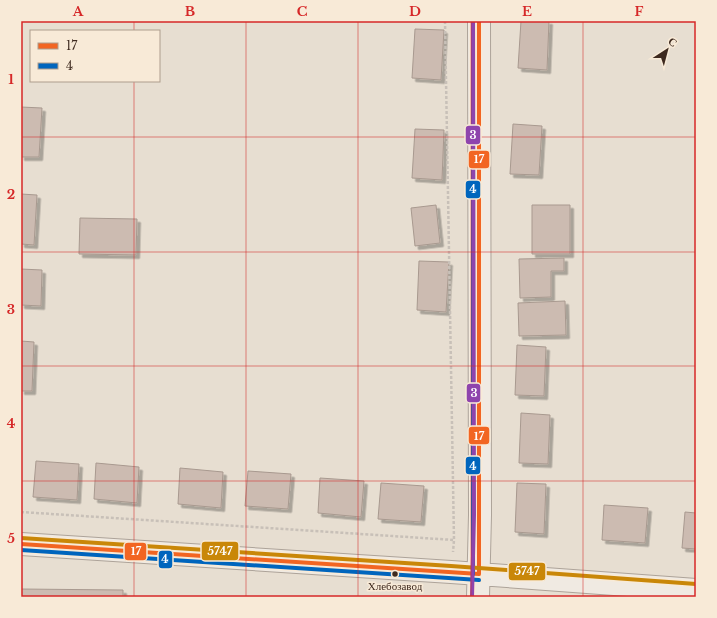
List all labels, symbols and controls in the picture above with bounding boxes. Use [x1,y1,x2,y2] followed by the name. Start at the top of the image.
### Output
[72,3,84,20] text: A
[185,3,195,20] text: B
[297,3,308,20] text: C
[409,3,421,20] text: D
[522,3,532,20] text: E
[635,3,644,20] text: F
[30,30,160,82] legend
[647,30,687,70] north arrow
[666,34,680,50] text: С
[66,38,78,53] text: 17
[66,58,73,73] text: 4
[8,71,14,88] text: 1
[465,125,481,145] line badge: 3
[469,128,477,142] text: 3
[468,150,490,169] line badge: 17
[474,152,485,166] text: 17
[465,180,481,199] line badge: 4
[469,182,477,196] text: 4
[7,186,15,203] text: 2
[7,301,15,318] text: 3
[466,383,481,403] line badge: 3
[470,386,478,400] text: 3
[7,415,16,432] text: 4
[468,426,490,445] line badge: 17
[474,429,485,443] text: 17
[465,456,481,475] line badge: 4
[469,459,477,473] text: 4
[7,530,15,547] text: 5
[201,541,239,561] line badge: 5747
[124,542,147,561] line badge: 17
[131,544,142,558] text: 17
[207,544,233,558] text: 5747
[158,550,173,569] line badge: 4
[161,552,169,566] text: 4
[508,562,546,581] line badge: 5747
[514,564,540,578] text: 5747
[390,569,400,579] marker: Хлебозавод
[368,579,423,593] place label: Хлебозавод

